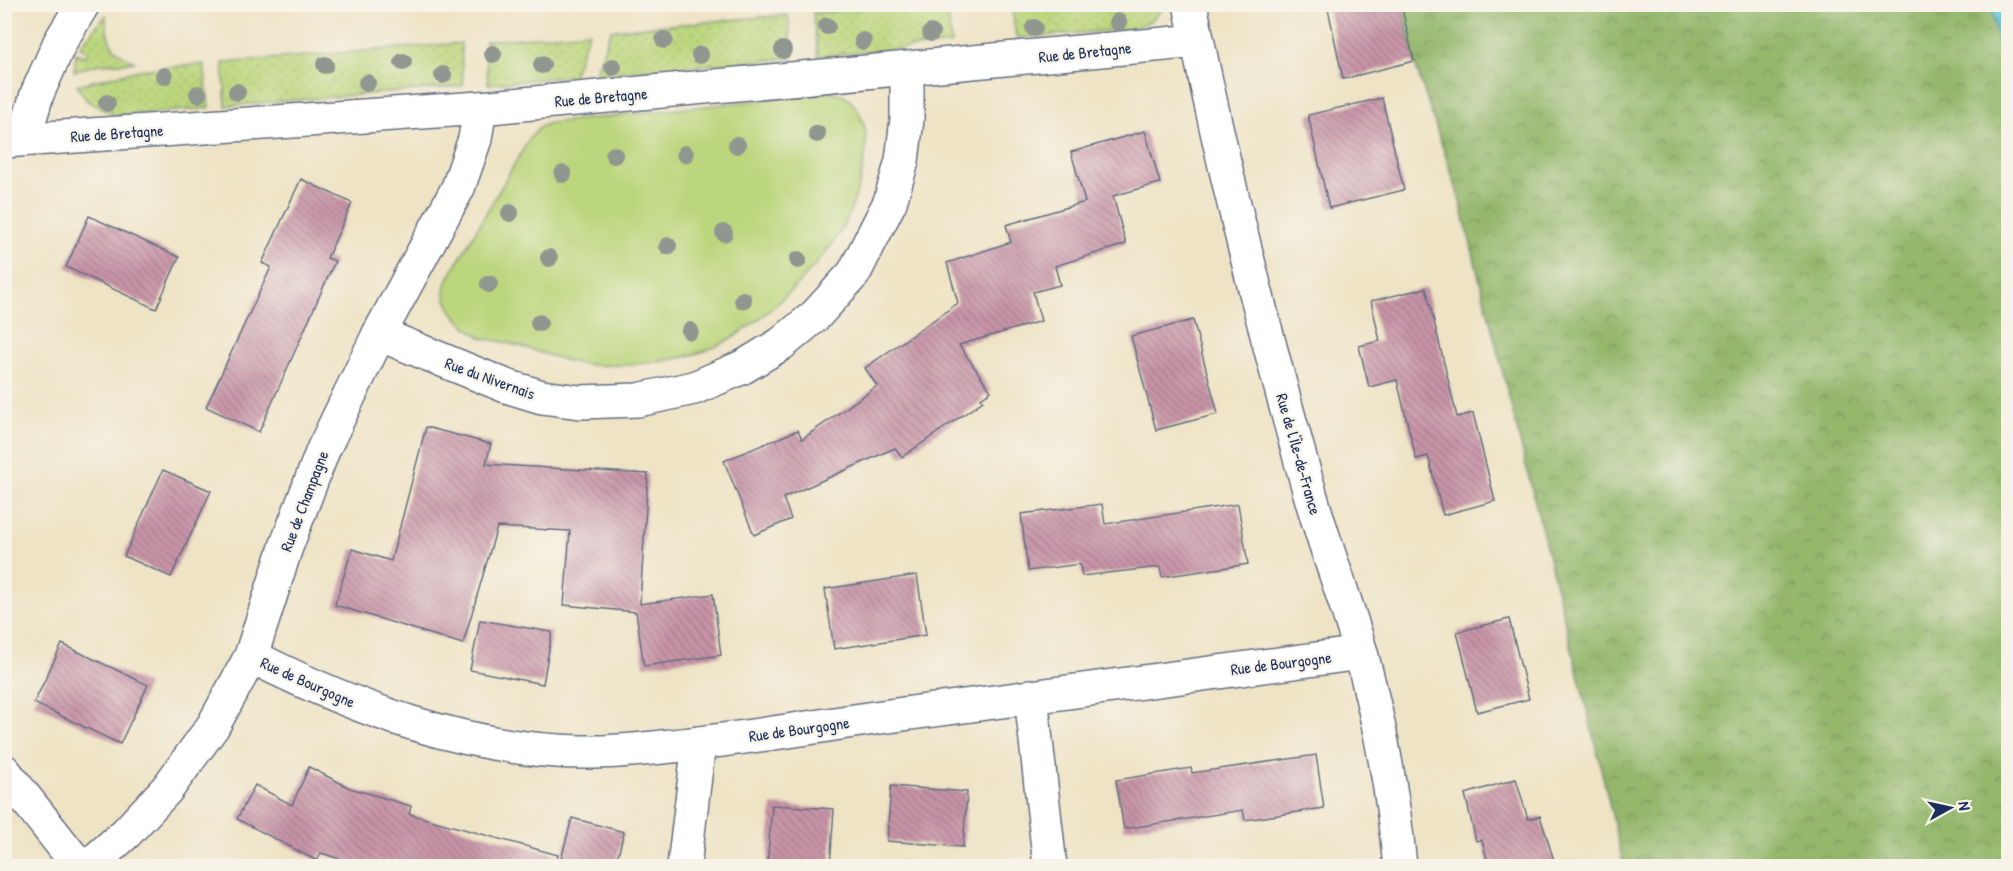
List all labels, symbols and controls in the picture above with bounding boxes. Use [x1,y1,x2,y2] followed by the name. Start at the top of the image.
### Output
[1038,36,1133,68] street label: Rue de Bretagne
[554,82,649,112] street label: Rue de Bretagne
[70,119,165,147] street label: Rue de Bretagne
[442,352,538,404] street label: Rue du Nivernais
[1271,391,1327,518] street label: Rue de l'Île-de-France
[275,447,334,555] street label: Rue de Champagne
[1229,646,1333,680] street label: Rue de Bourgogne
[257,651,359,713] street label: Rue de Bourgogne
[747,711,851,747] street label: Rue de Bourgogne
[1920,778,1980,838] north arrow
[1953,800,1976,812] text: N

